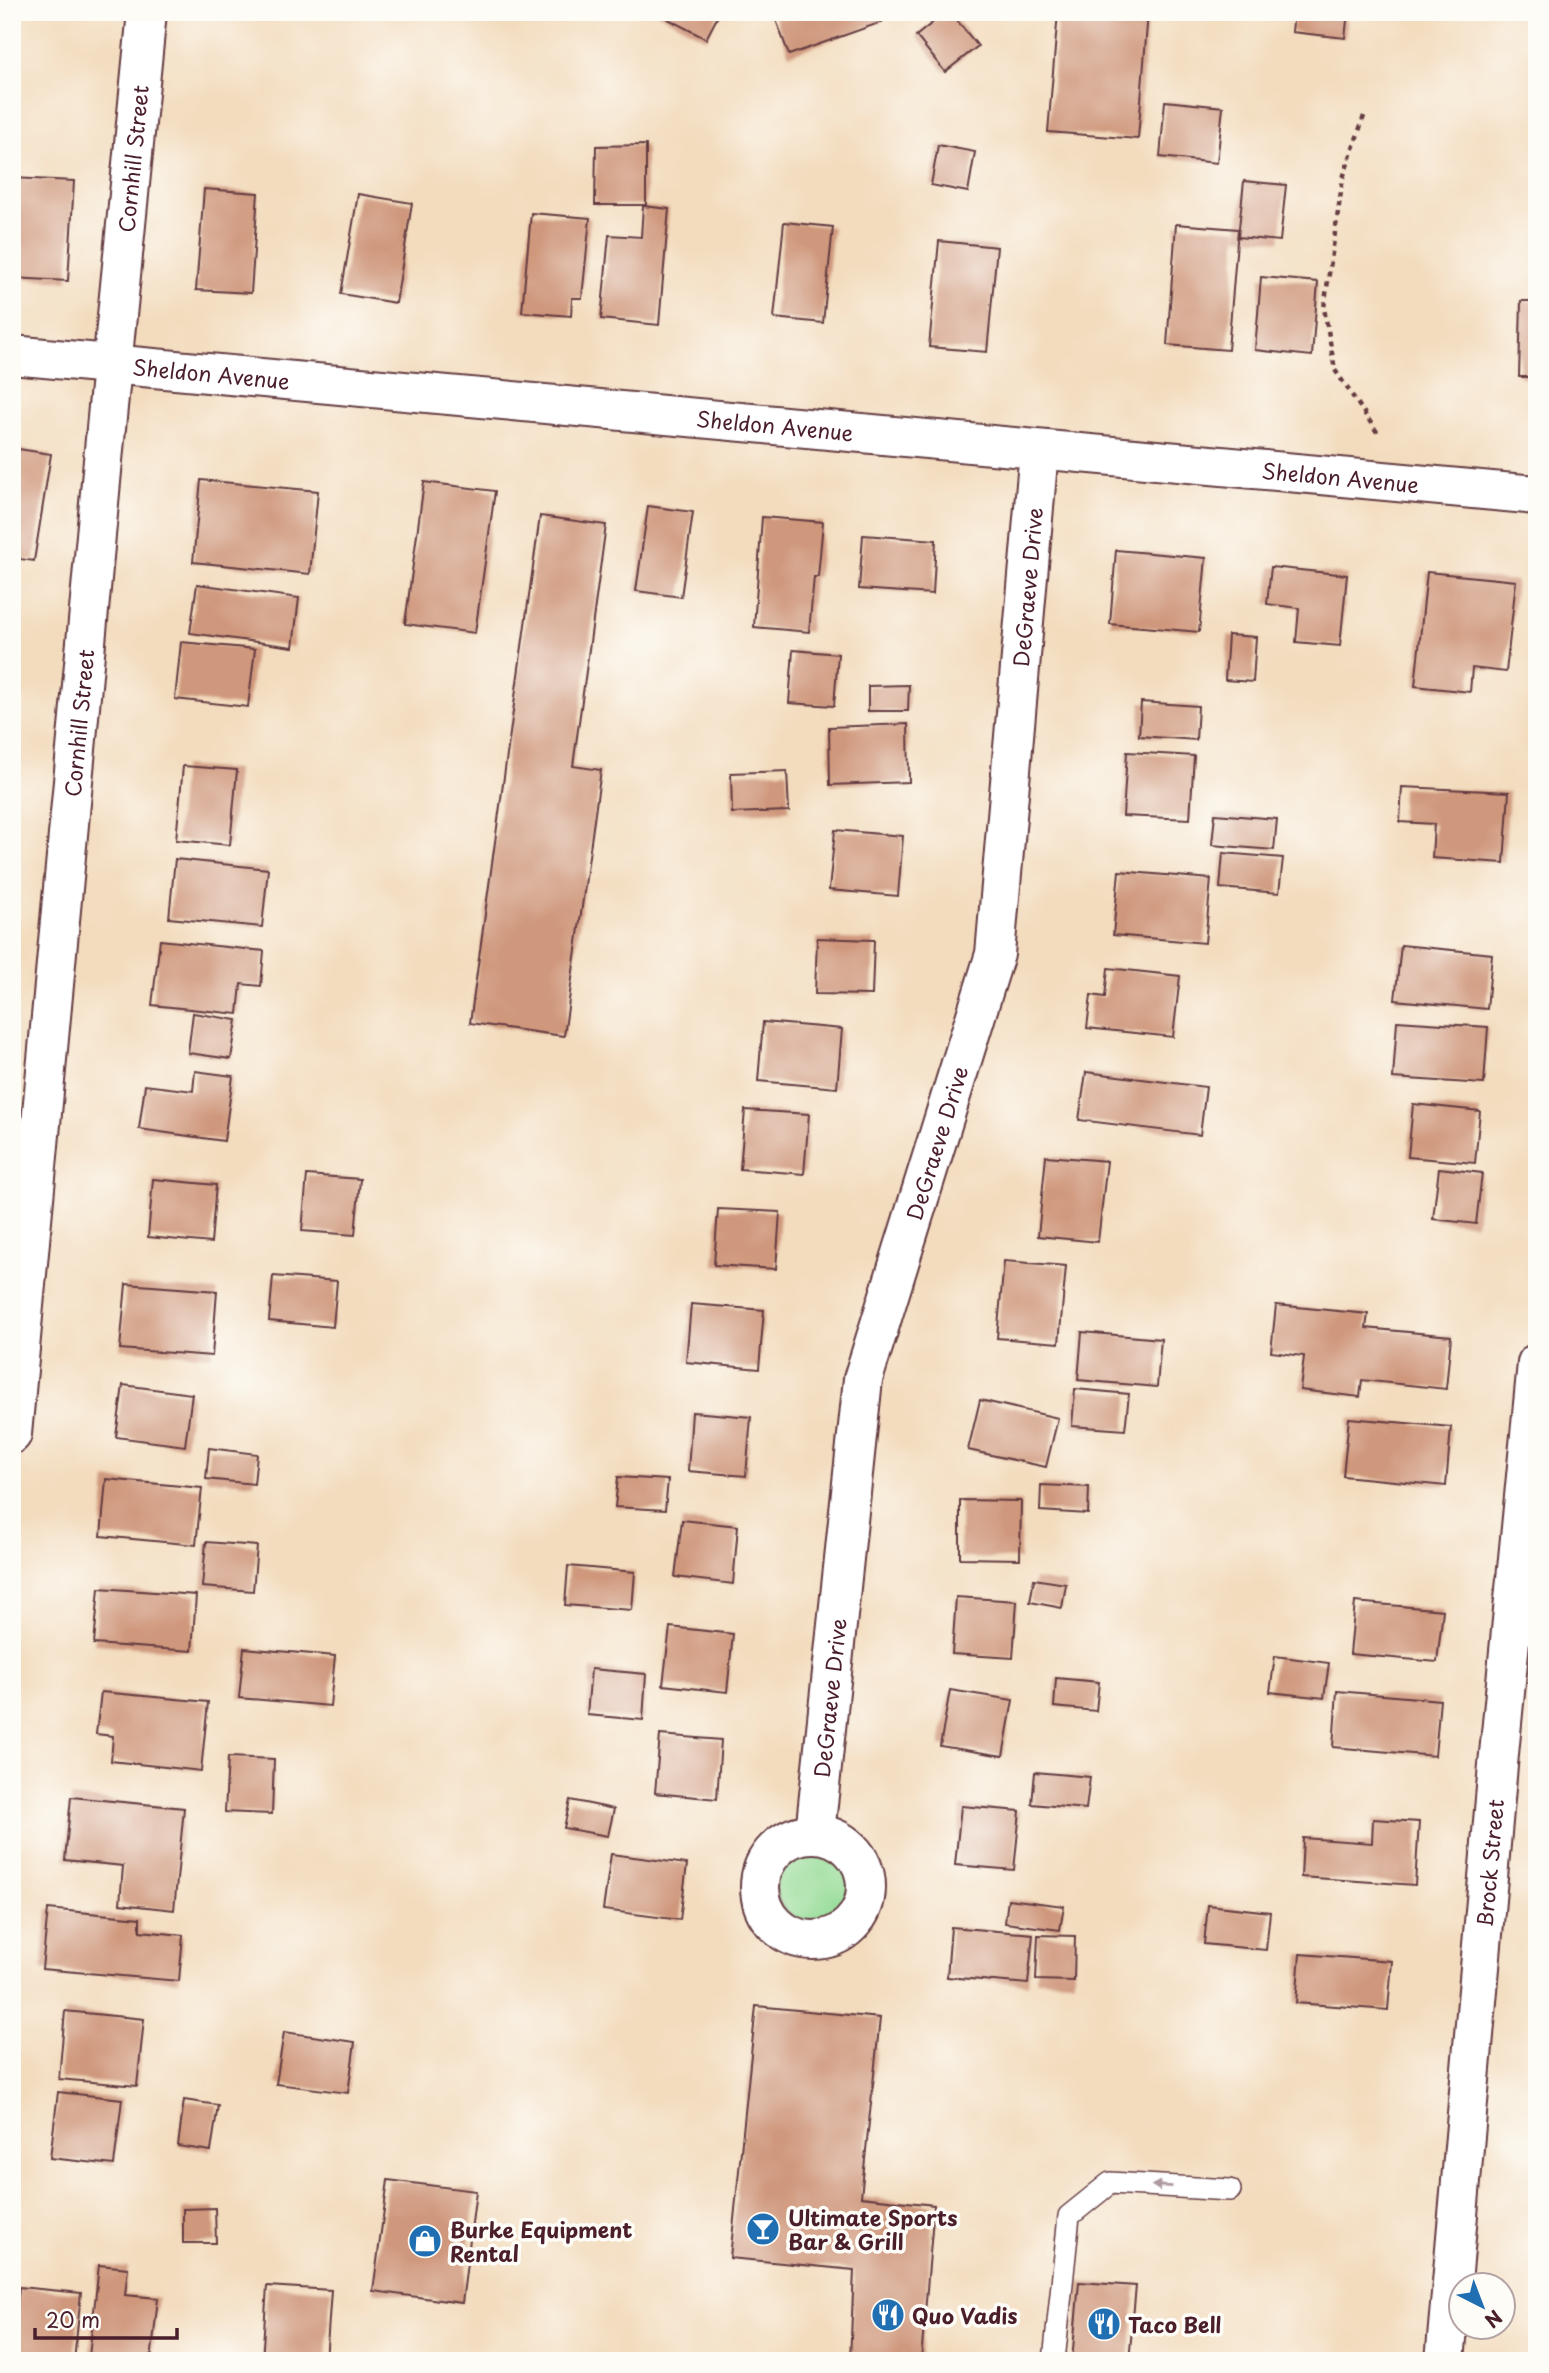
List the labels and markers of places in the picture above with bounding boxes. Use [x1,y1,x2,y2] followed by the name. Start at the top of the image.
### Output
[788,2201,957,2257] place label: Ultimate Sports Bar & Grill
[744,2210,782,2248] bar icon: Ultimate Sports Bar & Grill
[450,2213,632,2269] place label: Burke Equipment Rental
[406,2222,444,2260] shop icon: Burke Equipment Rental
[869,2296,907,2334] restaurant icon: Quo Vadis
[912,2299,1018,2331] place label: Quo Vadis
[1085,2305,1123,2343] restaurant icon: Taco Bell
[1128,2308,1221,2340] place label: Taco Bell

